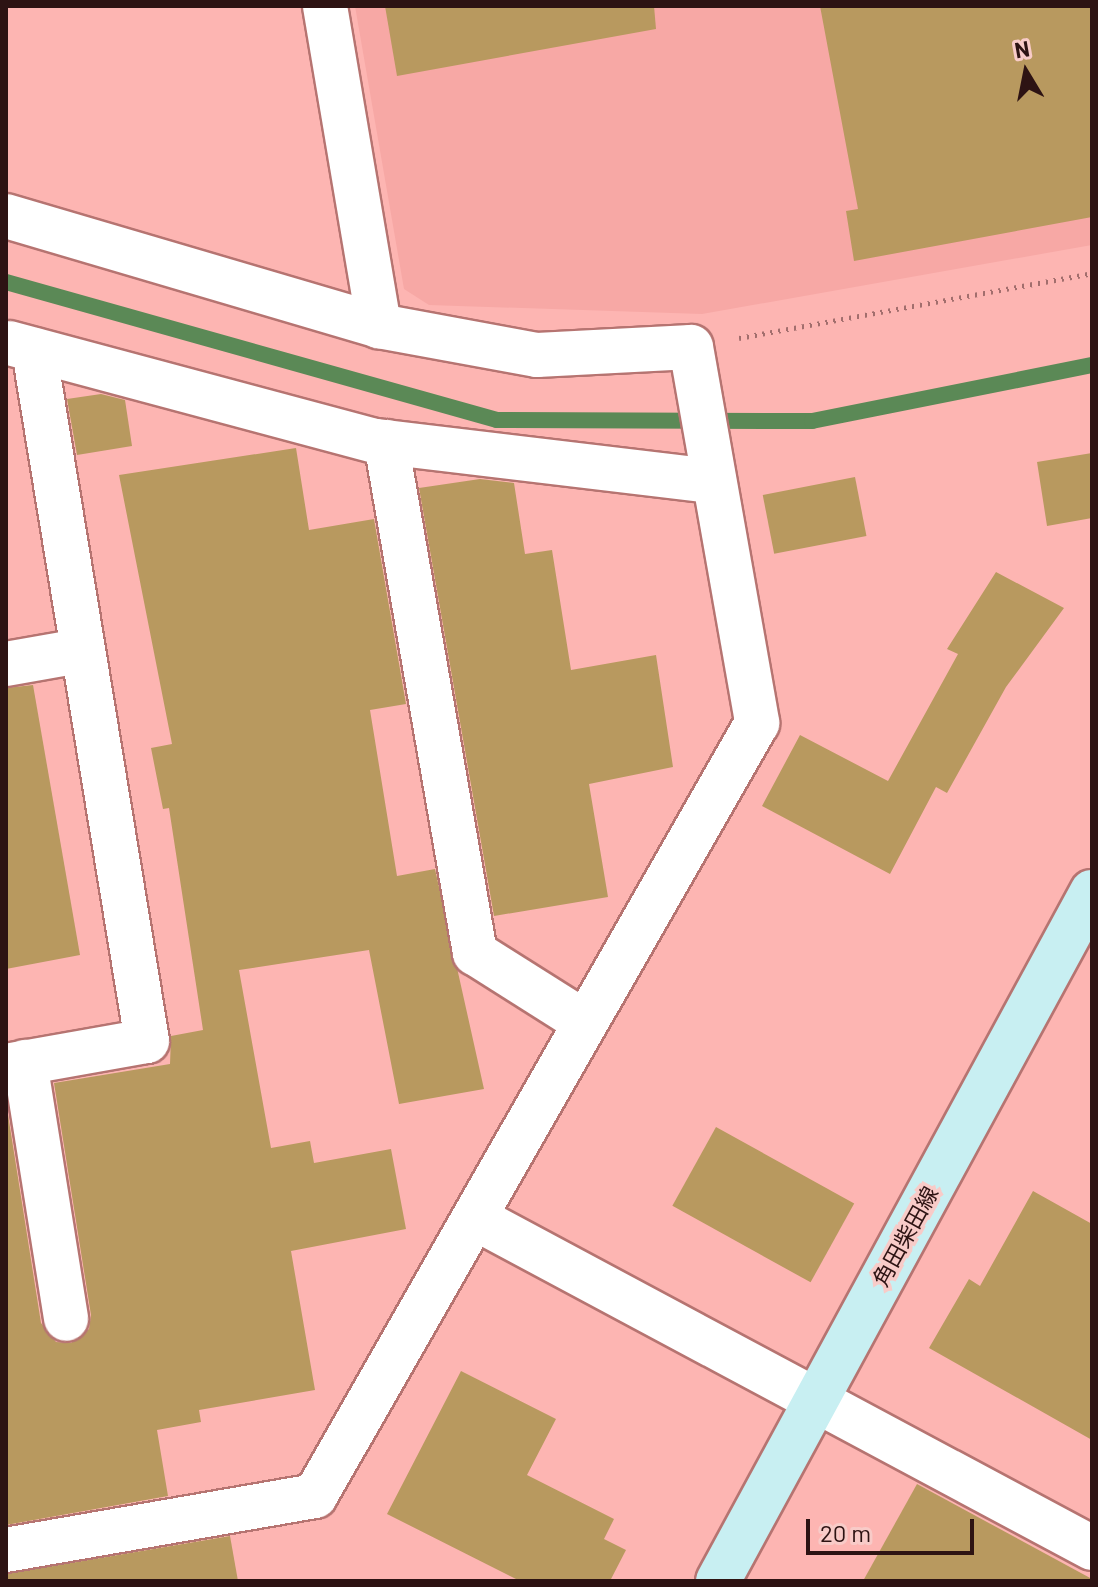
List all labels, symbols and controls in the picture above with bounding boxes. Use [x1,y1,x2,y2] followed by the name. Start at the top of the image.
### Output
[986,32,1066,112] north arrow
[1012,34,1031,62] text: N
[867,1181,943,1291] street label: 角田柴田線
[810,1503,978,1553] scale bar
[820,1518,871,1547] text: 20 m

